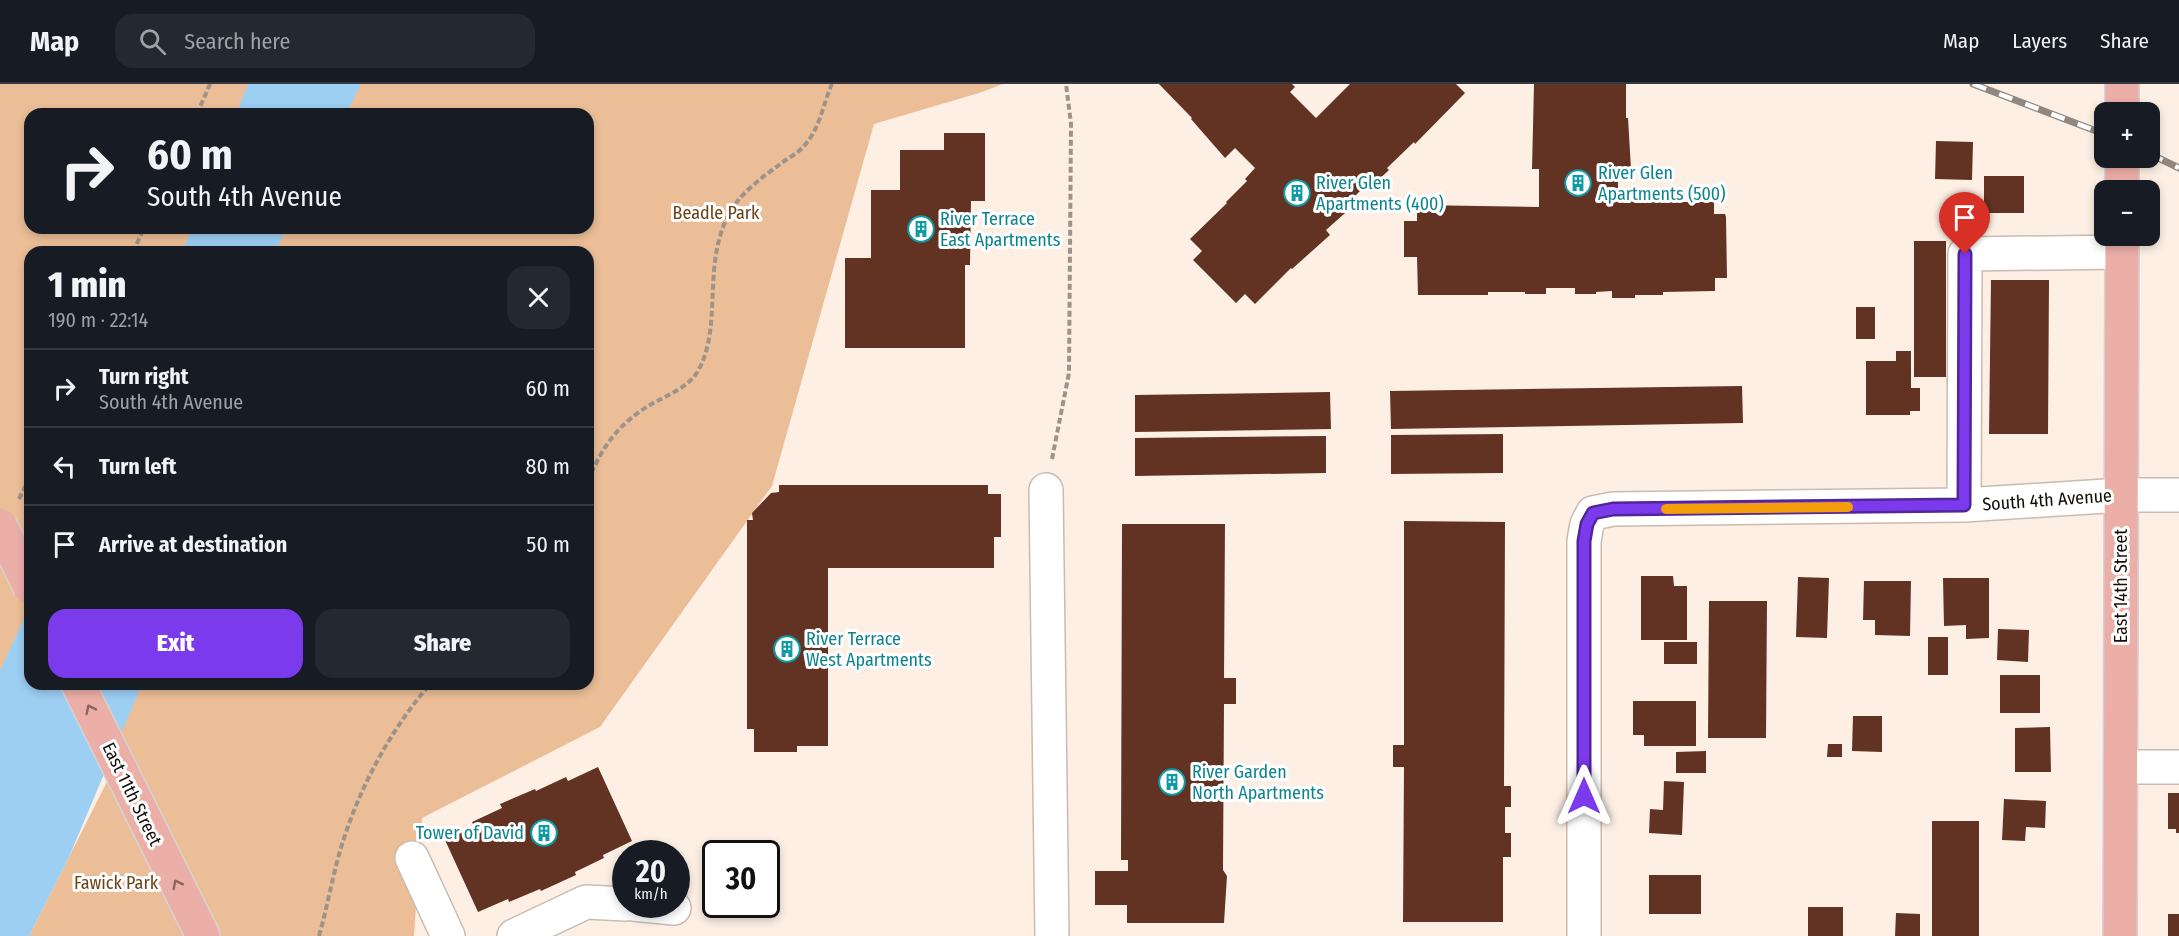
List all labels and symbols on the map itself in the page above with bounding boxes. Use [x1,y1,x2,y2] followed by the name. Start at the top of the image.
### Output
[1598,162,1726,205] place label: River Glen Apartments (500)
[1563,168,1593,198] building icon: River Glen Apartments (500)
[1316,172,1444,215] place label: River Glen Apartments (400)
[1282,178,1312,208] building icon: River Glen Apartments (400)
[1939,192,1990,254] pin
[673,202,760,224] park label: Beadle Park
[940,208,1061,251] place label: River Terrace East Apartments
[906,214,936,244] building icon: River Terrace East Apartments
[1981,484,2113,516] street label: South 4th Avenue
[2110,529,2132,643] street label: East 14th Street
[806,628,932,671] place label: River Terrace West Apartments
[772,634,802,664] building icon: River Terrace West Apartments
[86,704,98,715] one-way arrow
[97,739,167,849] street label: East 11th Street
[1192,761,1324,804] place label: River Garden North Apartments
[1552,764,1616,828] position arrow
[1157,767,1187,797] building icon: River Garden North Apartments
[529,818,559,848] building icon: Tower of David
[416,822,524,844] place label: Tower of David
[702,840,780,918] speed limit sign: 30
[74,872,159,894] park label: Fawick Park
[173,879,184,890] one-way arrow

